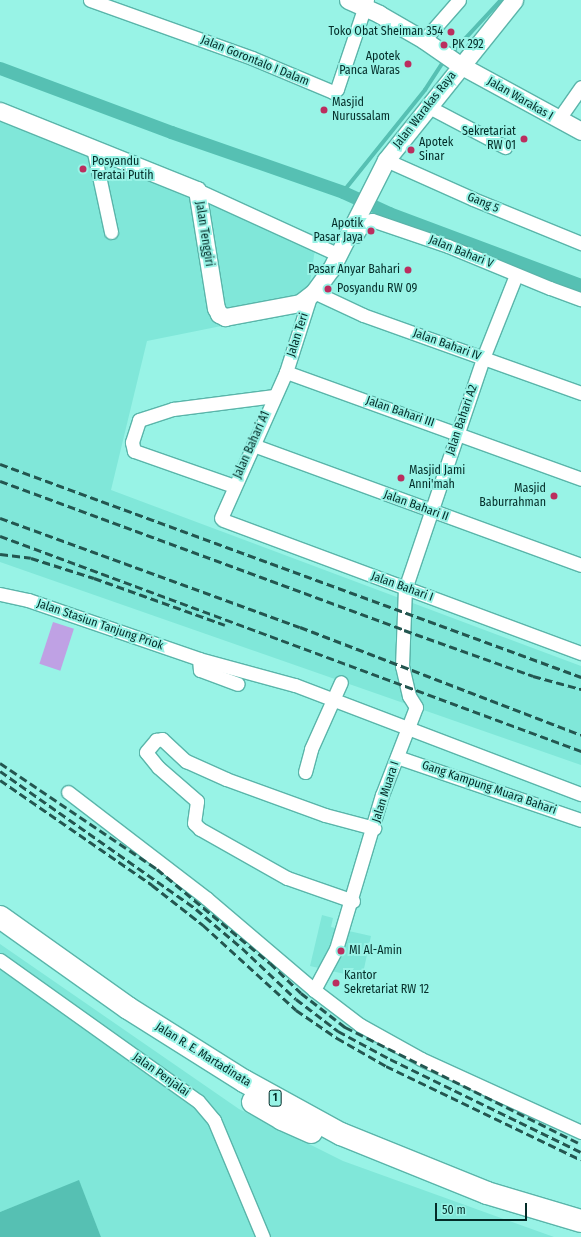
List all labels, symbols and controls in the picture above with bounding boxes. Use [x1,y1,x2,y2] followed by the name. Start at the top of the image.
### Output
[329,25,443,39] place label: Toko Obat Sheiman 354
[446,27,456,37] marker: Toko Obat Sheiman 354
[199,33,311,89] street label: Jalan Gorontalo I Dalam
[452,38,484,52] place label: PK 292
[439,40,449,50] marker: PK 292
[339,50,400,78] place label: Apotek Panca Waras
[403,59,413,69] marker: Apotek Panca Waras
[390,69,460,151] street label: Jalan Warakas Raya
[485,74,555,124] street label: Jalan Warakas I
[332,96,390,124] place label: Masjid Nurussalam
[319,105,329,115] marker: Masjid Nurussalam
[462,125,516,153] place label: Sekretariat RW 01
[519,134,529,144] marker: Sekretariat RW 01
[419,136,453,164] place label: Apotek Sinar
[406,145,416,155] marker: Apotek Sinar
[92,155,154,183] place label: Posyandu Teratai Putih
[77,163,89,175] marker: Posyandu Teratai Putih
[465,190,501,216] street label: Gang 5
[192,200,216,268] street label: Jalan Tenggiri
[314,217,363,245] place label: Apotik Pasar Jaya
[366,226,376,236] marker: Apotik Pasar Jaya
[427,233,495,271] street label: Jalan Bahari V
[308,263,400,277] place label: Pasar Anyar Bahari
[403,265,413,275] marker: Pasar Anyar Bahari
[337,282,417,296] place label: Posyandu RW 09
[322,283,334,295] marker: Posyandu RW 09
[284,311,312,359] street label: Jalan Teri
[411,326,483,364] street label: Jalan Bahari IV
[443,383,481,457] street label: Jalan Bahari A2
[364,394,436,430] street label: Jalan Bahari III
[231,409,273,481] street label: Jalan Bahari A1
[409,464,465,492] place label: Masjid Jami Anni'mah
[396,473,406,483] marker: Masjid Jami Anni'mah
[479,482,546,510] place label: Masjid Baburrahman
[382,488,450,524] street label: Jalan Bahari II
[549,491,559,501] marker: Masjid Baburrahman
[369,569,435,605] street label: Jalan Bahari I
[35,597,165,653] street label: Jalan Stasiun Tanjung Priok
[420,758,558,818] street label: Gang Kampung Muara Bahari
[369,760,403,824] street label: Jalan Muara I
[349,944,402,958] place label: MI Al-Amin
[336,946,346,956] marker: MI Al-Amin
[344,969,429,997] place label: Kantor Sekretariat RW 12
[331,978,341,988] marker: Kantor Sekretariat RW 12
[153,1020,253,1090] street label: Jalan R. E. Martadinata
[130,1050,192,1100] street label: Jalan Penjalai
[268,1089,282,1107] road number: 1
[437,1195,529,1221] scale bar
[442,1203,466,1217] text: 50 m

